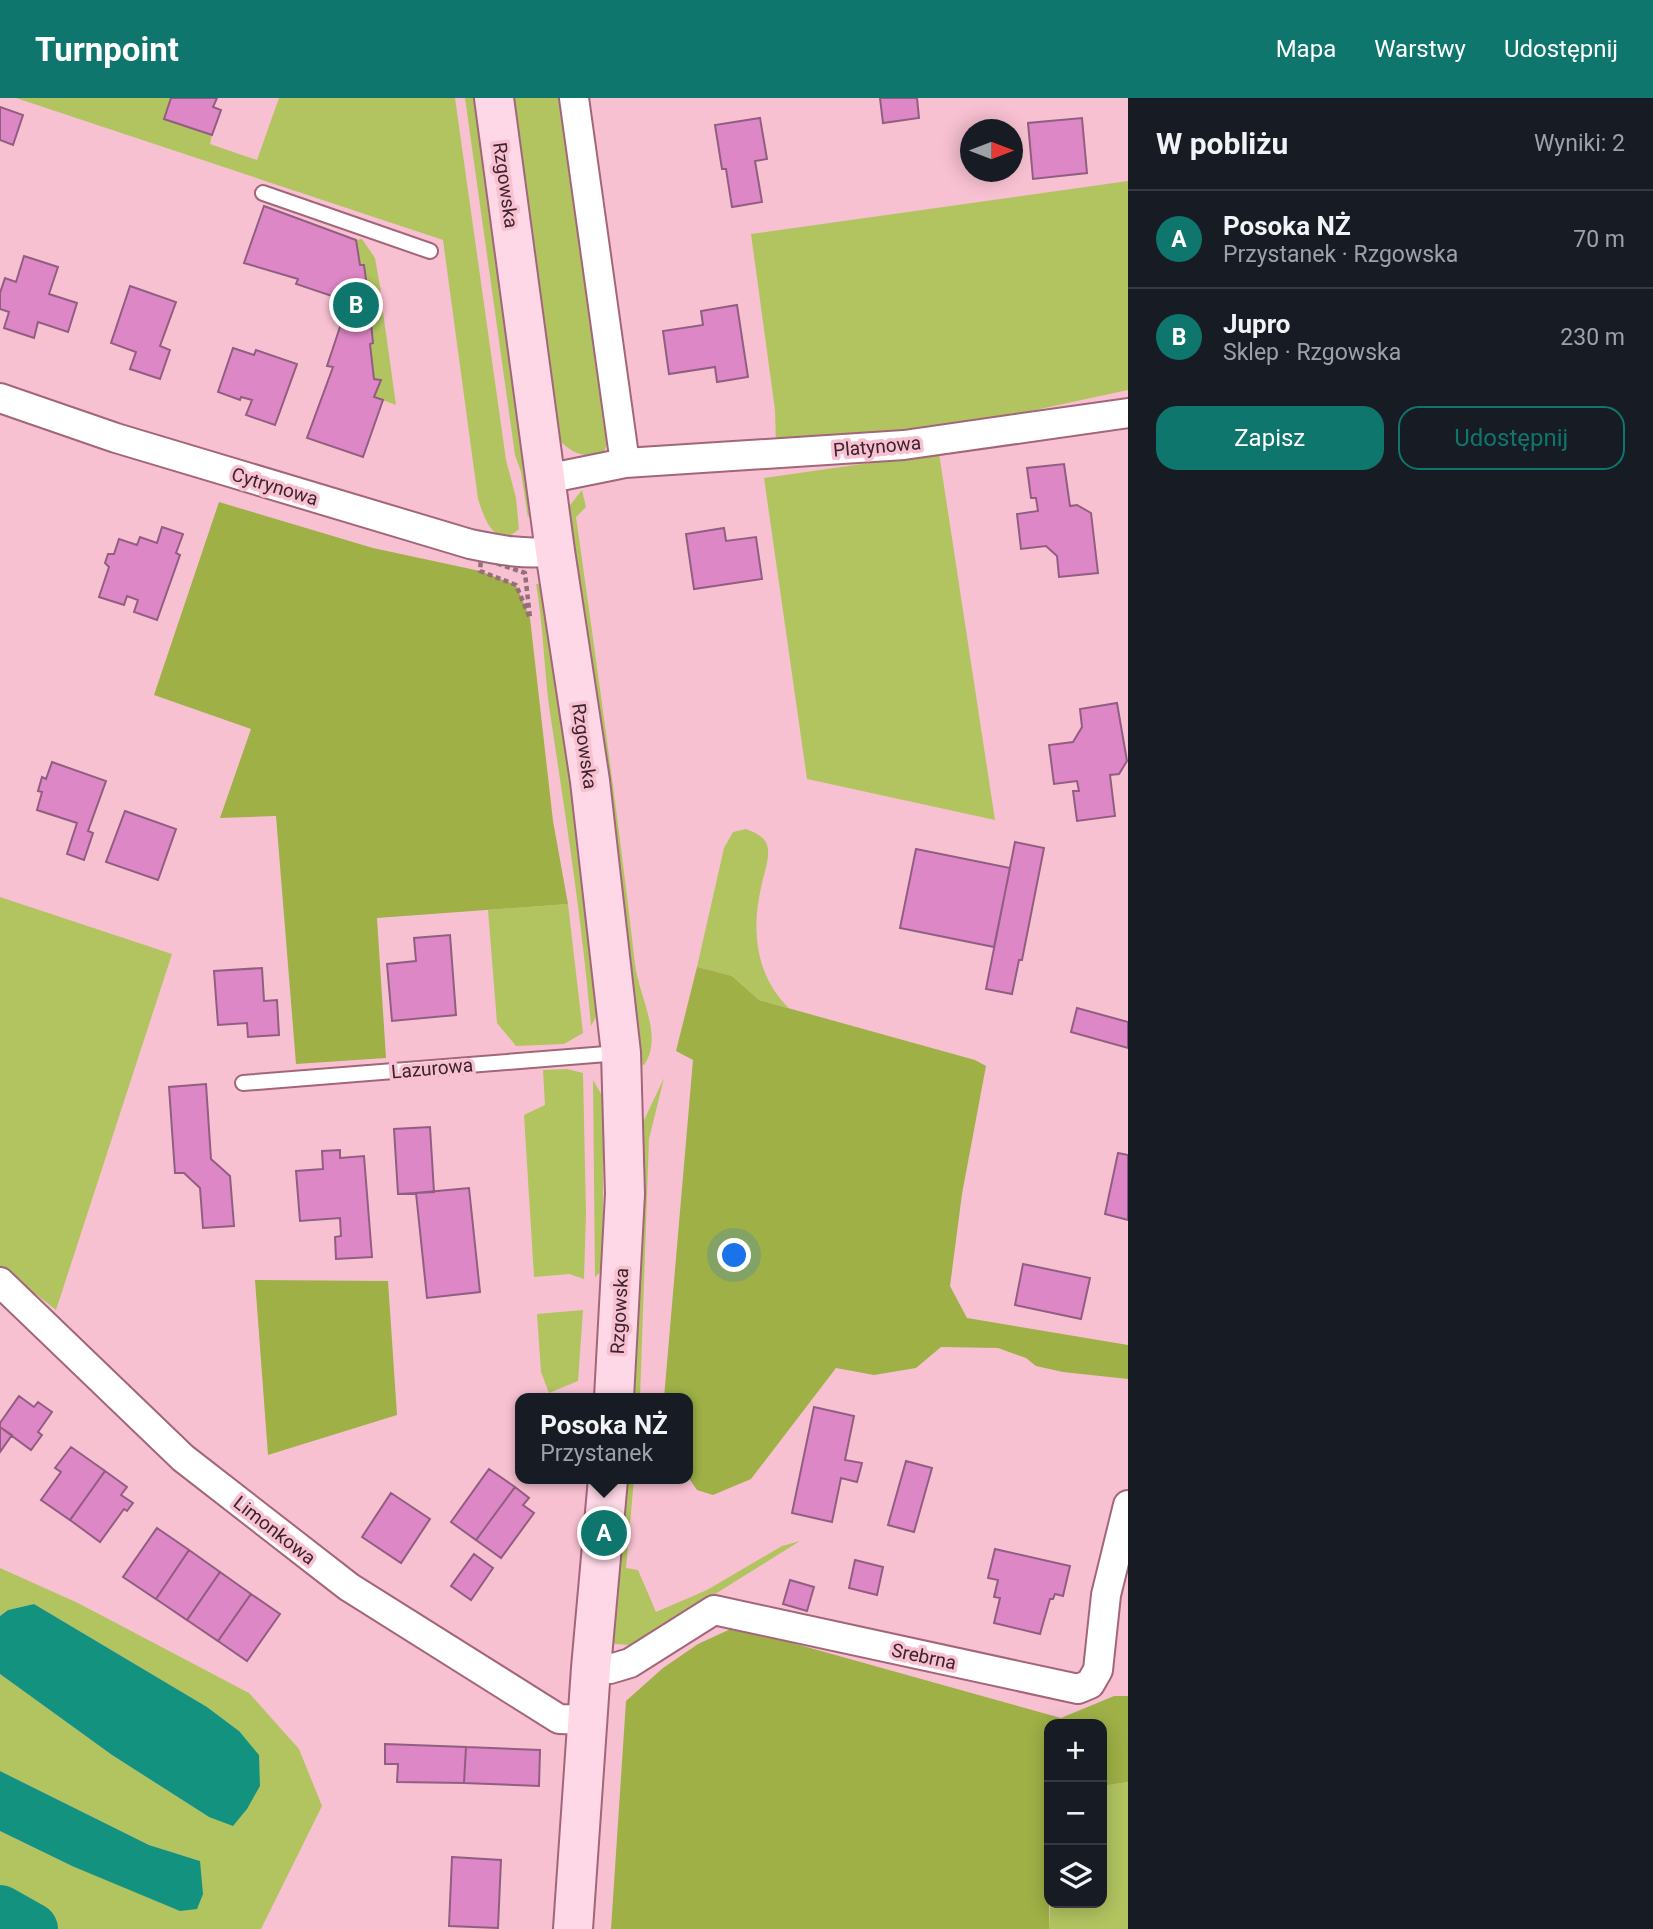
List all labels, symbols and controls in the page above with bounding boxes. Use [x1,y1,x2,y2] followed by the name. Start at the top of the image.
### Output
[35,30,179,69] text: Turnpoint
[1276,35,1336,63] text: Mapa
[1374,35,1466,63] text: Warstwy
[1504,35,1618,63] text: Udostępnij
[960,119,1023,182] north arrow
[1156,126,1288,161] text: W pobliżu
[1534,130,1625,157] text: Wyniki: 2
[488,141,523,230] street label: Rzgowska
[1223,211,1351,241] text: Posoka NŻ
[1171,226,1187,253] text: A
[1573,226,1625,253] text: 70 m
[1223,241,1458,268] text: Przystanek · Rzgowska
[333,279,379,331] pin: B
[1223,309,1291,339] text: Jupro
[1172,324,1186,351] text: B
[1560,324,1625,351] text: 230 m
[1223,339,1401,366] text: Sklep · Rzgowska
[1156,406,1384,470] button: Zapisz
[1398,406,1625,470] button: Udostępnij
[832,431,922,462] street label: Platynowa
[229,462,321,511] street label: Cytrynowa
[567,702,602,791] street label: Rzgowska
[390,1053,474,1084] street label: Lazurowa
[717,1238,751,1272] your location
[606,1267,633,1355] street label: Rzgowska
[515,1393,693,1484] popup
[540,1410,668,1440] text: Posoka NŻ
[540,1440,653,1467] text: Przystanek
[229,1491,320,1570] street label: Limonkowa
[581,1507,627,1559] pin: A
[889,1638,958,1675] street label: Srebrna
[1044,1719,1107,1908] map controls
[1044,1719,1107,1782] button: +
[1044,1782,1107,1845] button: −
[1044,1845,1107,1908] button: layers

